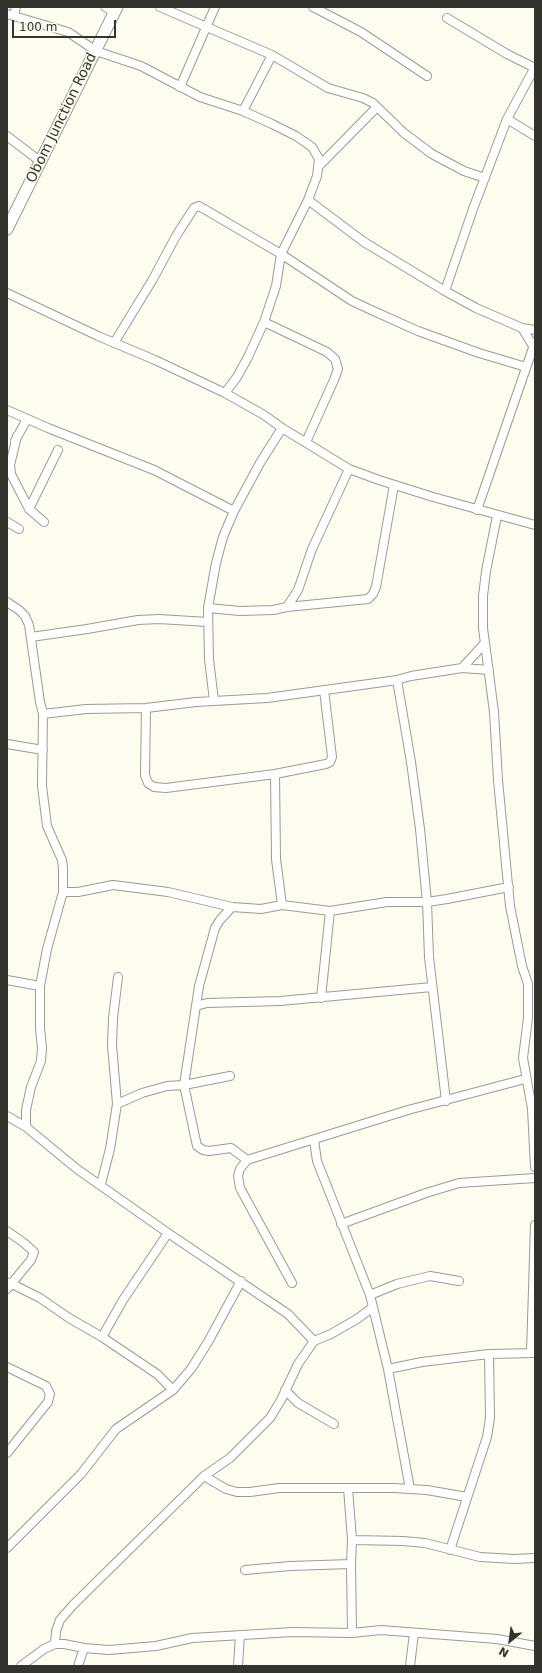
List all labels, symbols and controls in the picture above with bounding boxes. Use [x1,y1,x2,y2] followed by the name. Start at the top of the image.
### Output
[14,12,118,38] scale bar
[19,20,57,34] text: 100 m
[23,50,101,186] street label: Obom Junction Road
[490,1621,530,1661] north arrow
[497,1644,511,1660] text: N

